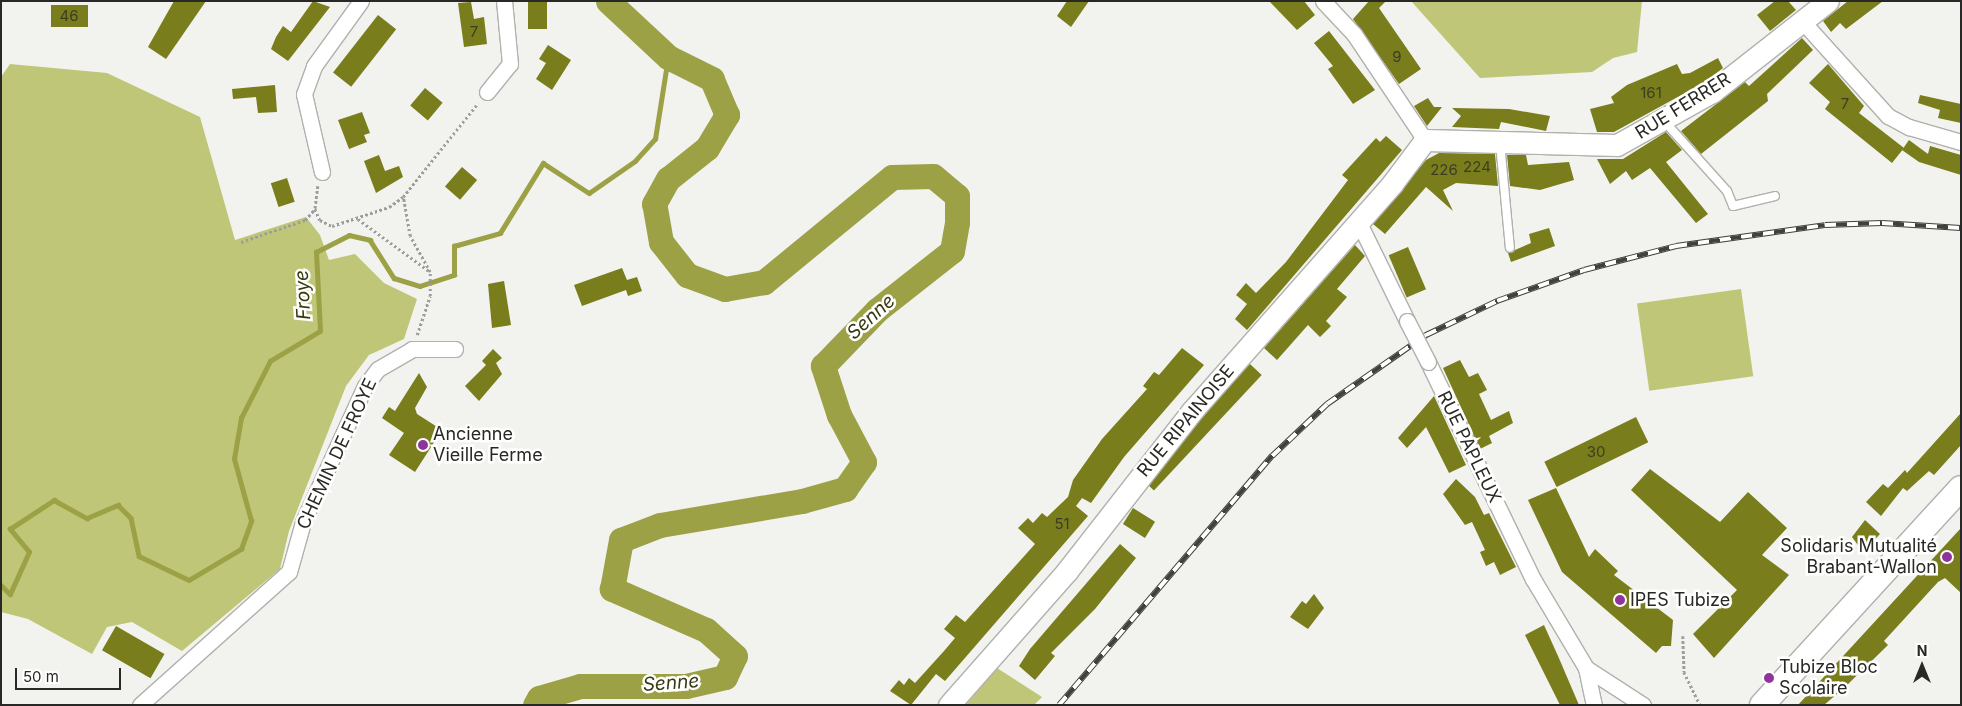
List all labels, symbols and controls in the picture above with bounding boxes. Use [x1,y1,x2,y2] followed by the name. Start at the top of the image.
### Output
[60,7,78,25] house number: 46
[470,23,478,41] house number: 7
[1392,48,1402,66] house number: 9
[1632,68,1734,144] street label: RUE FERRER
[1640,84,1662,102] house number: 161
[1841,95,1849,113] house number: 7
[1463,158,1491,176] house number: 224
[1430,161,1458,179] house number: 226
[290,270,316,320] water label: Froye
[842,290,900,344] water label: Senne
[1133,361,1239,481] street label: RUE RIPAINOISE
[292,375,382,533] street label: CHEMIN DE FROYE
[1433,388,1505,506] street label: RUE PAPLEUX
[433,424,543,466] place label: Ancienne Vieille Ferme
[417,439,429,451] marker: Ancienne Vieille Ferme
[1587,443,1605,461] house number: 30
[1054,515,1070,533] house number: 51
[1780,536,1937,578] place label: Solidaris Mutualité Brabant-Wallon
[1941,551,1953,563] marker: Solidaris Mutualité Brabant-Wallon
[1630,589,1730,611] place label: IPES Tubize
[1614,594,1626,606] marker: IPES Tubize
[1897,641,1947,691] north arrow
[1917,642,1927,659] text: N
[1779,657,1878,700] place label: Tubize Bloc Scolaire
[18,658,124,690] scale bar
[23,667,59,686] text: 50 m
[642,670,700,696] water label: Senne
[1763,672,1775,684] marker: Tubize Bloc Scolaire

